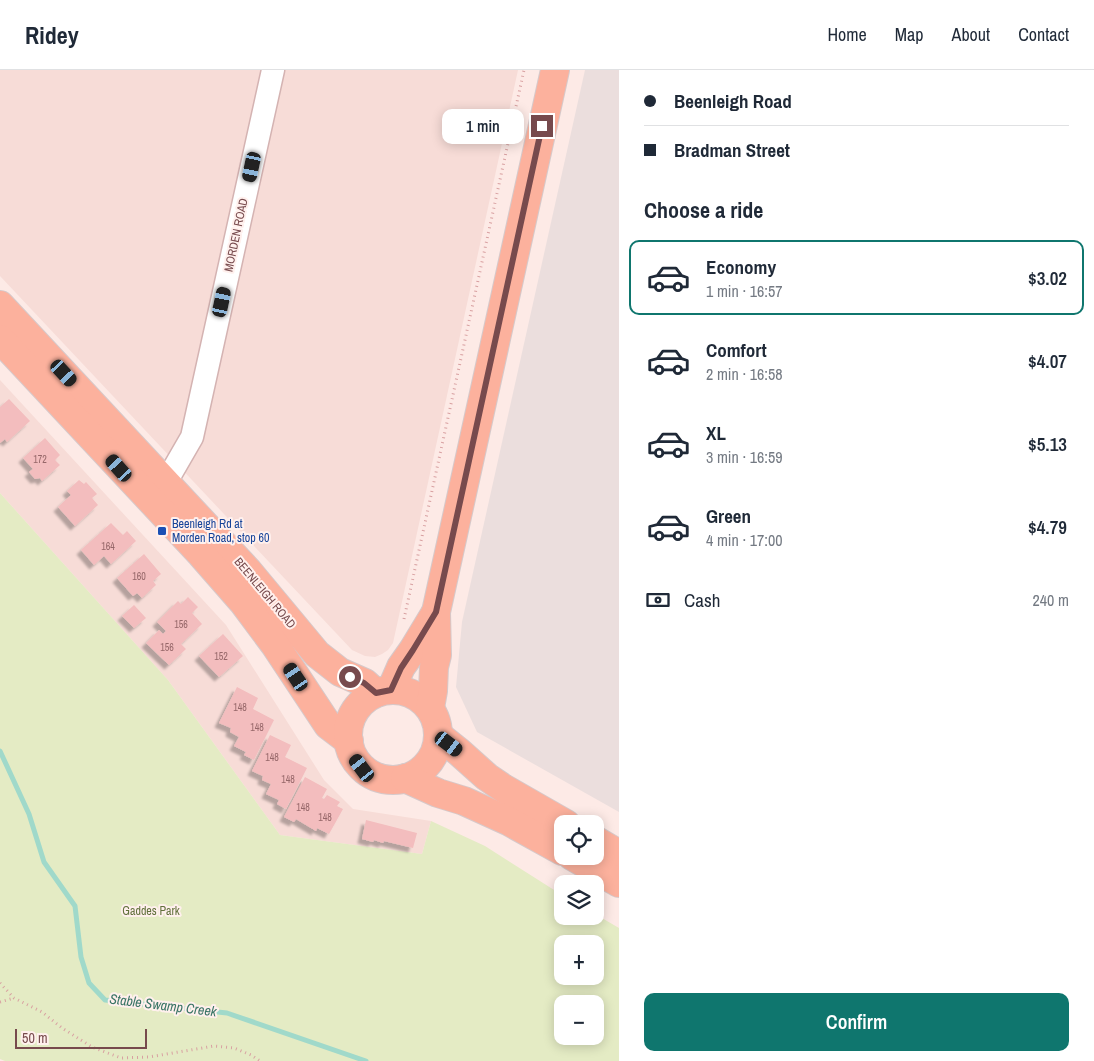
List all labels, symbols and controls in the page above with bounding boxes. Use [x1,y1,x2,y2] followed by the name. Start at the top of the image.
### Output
[25,19,79,51] text: Ridey
[827,22,867,47] text: Home
[895,22,924,47] text: Map
[952,22,990,47] text: About
[1018,22,1069,47] text: Contact
[674,88,792,114] text: Beenleigh Road
[442,108,524,144] callout: 1 min
[466,115,500,137] text: 1 min
[531,115,553,137] route end
[674,137,790,163] text: Bradman Street
[241,151,262,183] car
[644,195,763,225] text: Choose a ride
[220,197,252,273] street label: MORDEN ROAD
[706,254,776,280] text: Economy
[646,255,691,300] icon: car
[1028,265,1067,291] text: $3.02
[706,280,783,302] text: 1 min · 16:57
[211,286,232,318] car
[706,337,767,363] text: Comfort
[646,338,691,383] icon: car
[1028,348,1067,374] text: $4.07
[48,357,79,389] car
[706,363,783,385] text: 2 min · 16:58
[706,420,726,446] text: XL
[646,421,691,466] icon: car
[1028,431,1067,457] text: $5.13
[706,446,783,468] text: 3 min · 16:59
[103,452,134,484] car
[33,453,47,466] house number: 172
[706,503,751,529] text: Green
[646,504,691,549] icon: car
[1028,514,1067,540] text: $4.79
[172,516,269,546] place label: Beenleigh Rd at Morden Road, stop 60
[156,525,168,537] marker: Beenleigh Rd at Morden Road, stop 60
[706,529,783,551] text: 4 min · 17:00
[101,540,115,553] house number: 164
[231,554,299,632] street label: BEENLEIGH ROAD
[132,570,146,583] house number: 160
[644,586,672,614] icon: cash
[684,587,720,613] text: Cash
[1033,589,1069,611] text: 240 m
[174,618,188,631] house number: 156
[160,641,174,654] house number: 156
[214,650,228,663] house number: 152
[281,660,310,694] car
[339,666,361,688] route start
[233,701,247,714] house number: 148
[250,721,264,734] house number: 148
[432,729,465,759] car
[265,751,279,764] house number: 148
[346,752,377,784] car
[281,773,295,786] house number: 148
[296,801,310,814] house number: 148
[318,811,332,824] house number: 148
[554,815,604,1045] map controls
[554,815,604,865] button: locate
[554,875,604,925] button: layers
[122,903,180,919] park label: Gaddes Park
[554,935,604,985] button: +
[108,989,219,1021] water label: Stable Swamp Creek
[644,993,1069,1051] button: Confirm
[554,995,604,1045] button: −
[15,1026,148,1049] scale bar
[22,1029,48,1047] text: 50 m

